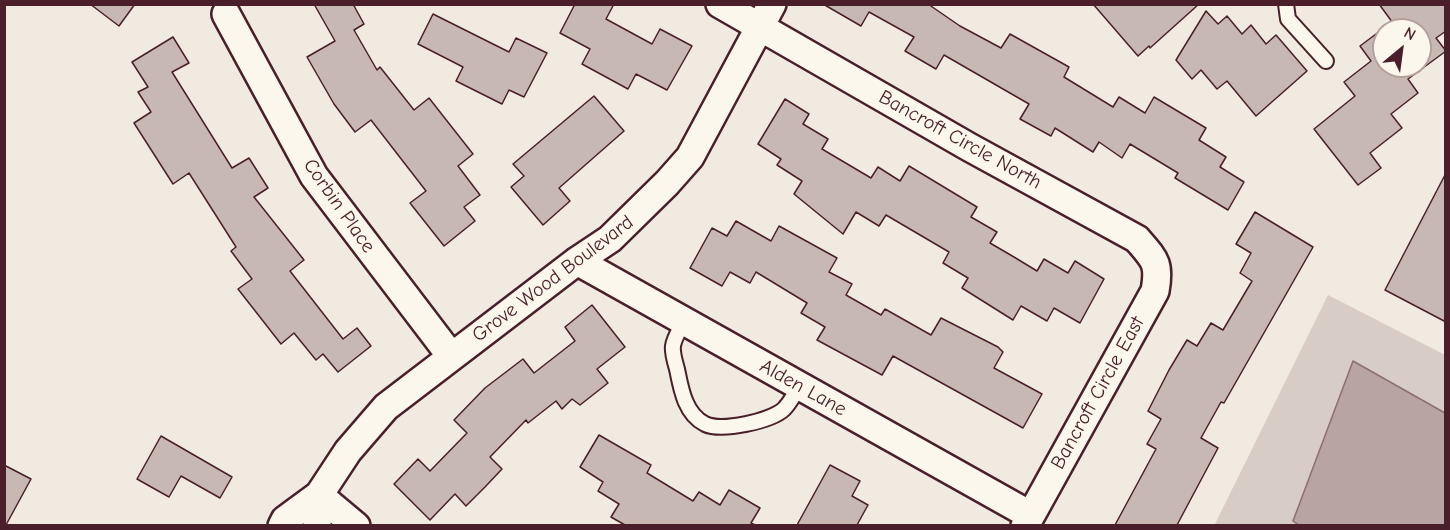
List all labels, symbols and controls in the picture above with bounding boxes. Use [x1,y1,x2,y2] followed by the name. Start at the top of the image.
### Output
[1372,18,1432,78] north arrow
[1401,24,1419,44] text: N
[874,85,1046,195] street label: Bancroft Circle North
[298,154,380,258] street label: Corbin Place
[468,211,638,347] street label: Grove Wood Boulevard
[1046,312,1150,474] street label: Bancroft Circle East
[755,354,851,422] street label: Alden Lane

